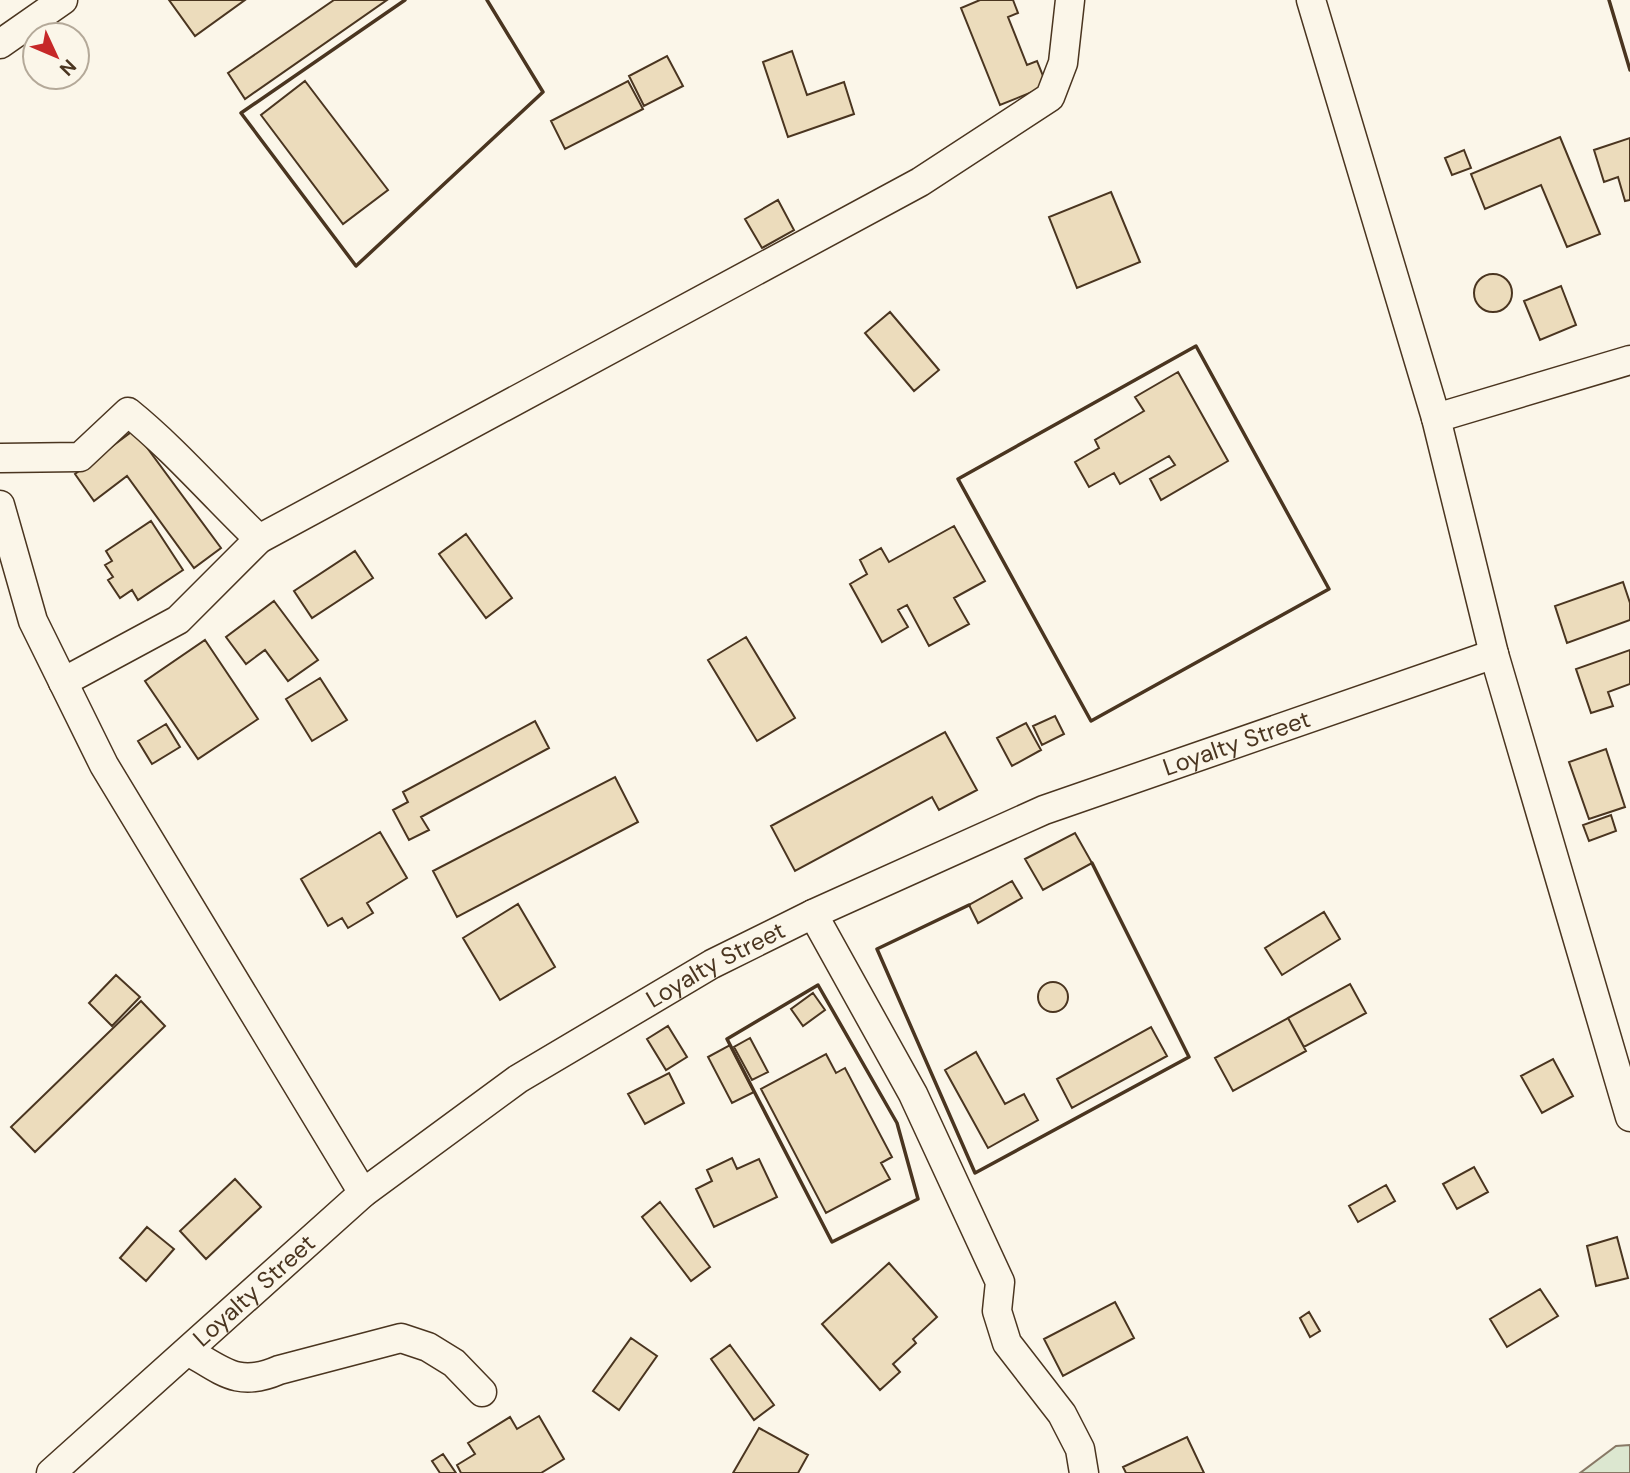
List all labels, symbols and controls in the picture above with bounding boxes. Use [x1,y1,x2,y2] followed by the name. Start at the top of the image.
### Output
[21,21,91,91] north arrow
[54,54,82,81] text: N
[1159,703,1314,783] street label: Loyalty Street
[640,914,790,1015] street label: Loyalty Street
[186,1227,321,1353] street label: Loyalty Street

